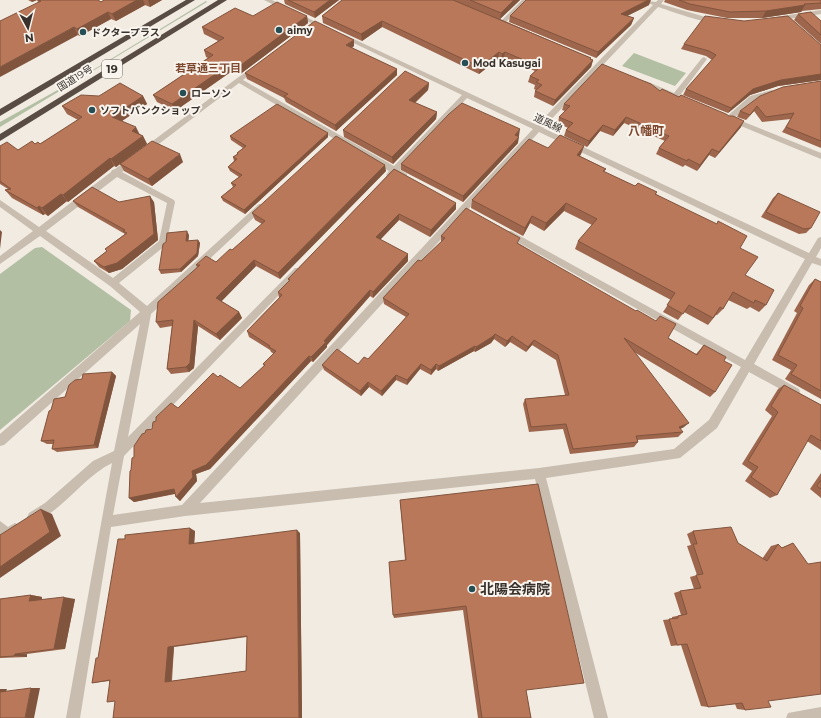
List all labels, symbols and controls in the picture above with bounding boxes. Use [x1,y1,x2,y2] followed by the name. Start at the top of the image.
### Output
[8,8,48,48] north arrow
[287,24,314,37] place label: aimy
[274,25,284,35] marker: aimy
[91,26,160,39] place label: ドクタープラス
[78,27,88,37] marker: ドクタープラス
[24,30,34,45] text: N
[473,57,541,70] place label: Mod Kasugai
[460,58,470,68] marker: Mod Kasugai
[102,60,122,78] road number: 19
[175,61,241,75] district label: 若草通三丁目
[55,62,95,94] street label: 国道19号
[191,87,231,100] place label: ローソン
[178,88,188,98] marker: ローソン
[100,104,201,117] place label: ソフトバンクショップ
[87,105,97,115] marker: ソフトバンクショップ
[532,111,564,135] street label: 道風線
[628,123,664,138] district label: 八幡町
[480,580,550,598] place label: 北陽会病院
[467,584,477,594] marker: 北陽会病院

